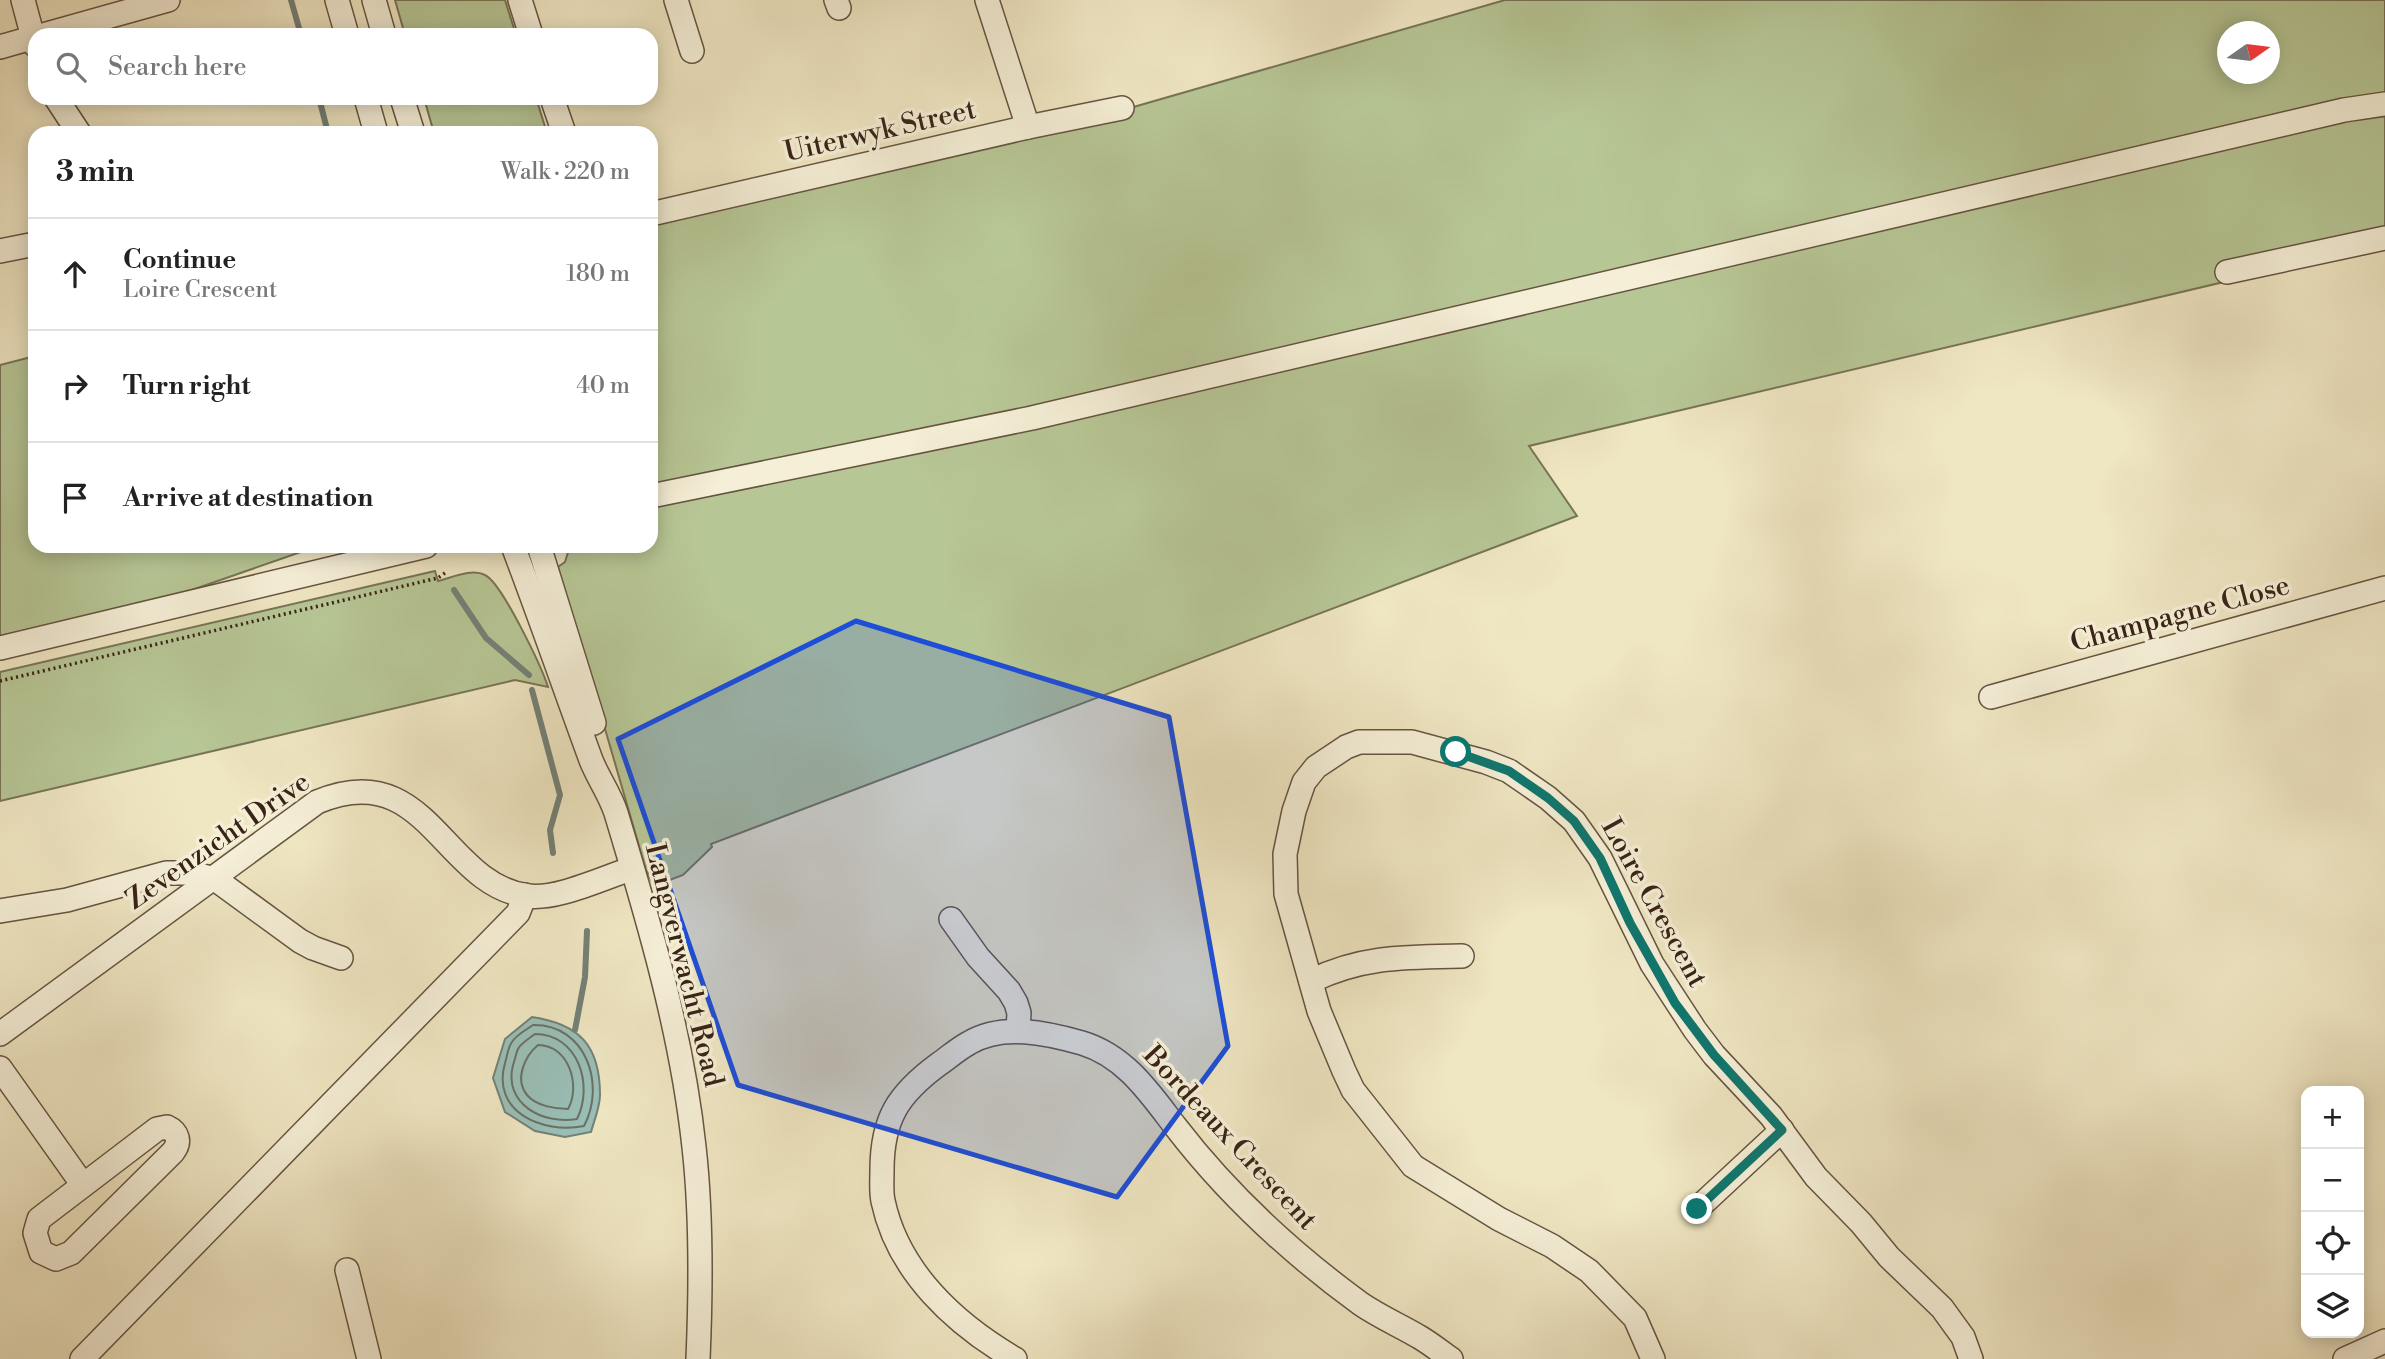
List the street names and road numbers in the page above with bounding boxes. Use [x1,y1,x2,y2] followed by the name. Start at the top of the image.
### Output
[781,92,979,170] street label: Uiterwyk Street
[2067,568,2293,660] street label: Champagne Close
[119,764,317,918] street label: Zevenzicht Drive
[1593,812,1715,994] street label: Loire Crescent
[637,840,731,1090] street label: Langverwacht Road
[1135,1038,1325,1238] street label: Bordeaux Crescent

